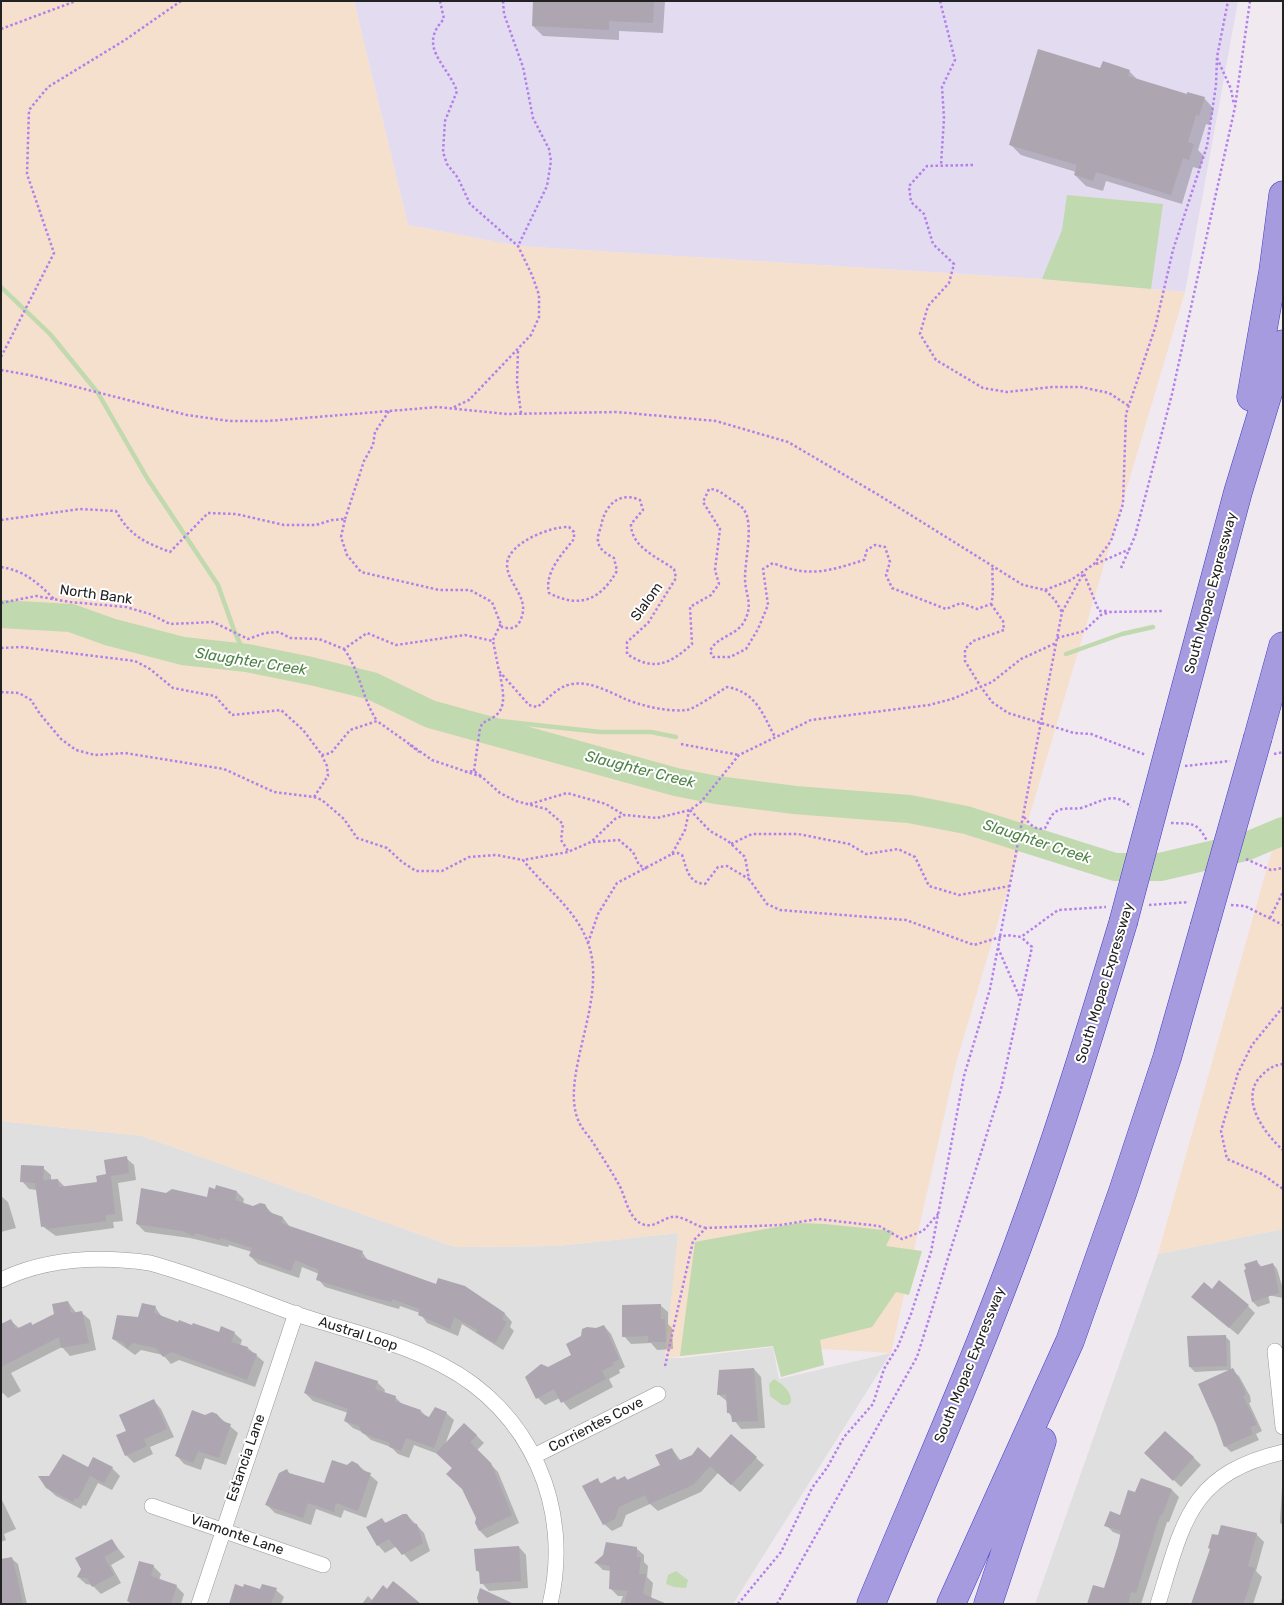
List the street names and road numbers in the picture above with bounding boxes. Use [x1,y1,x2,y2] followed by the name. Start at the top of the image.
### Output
[1181,510,1241,676] street label: South Mopac Expressway
[627,579,667,625] street label: Slalom
[59,582,133,608] street label: North Bank
[1073,901,1137,1065] street label: South Mopac Expressway
[931,1285,1009,1445] street label: South Mopac Expressway
[316,1313,400,1355] street label: Austral Loop
[546,1394,646,1456] street label: Corrientes Cove
[223,1412,269,1504] street label: Estancia Lane
[188,1511,286,1559] street label: Viamonte Lane

